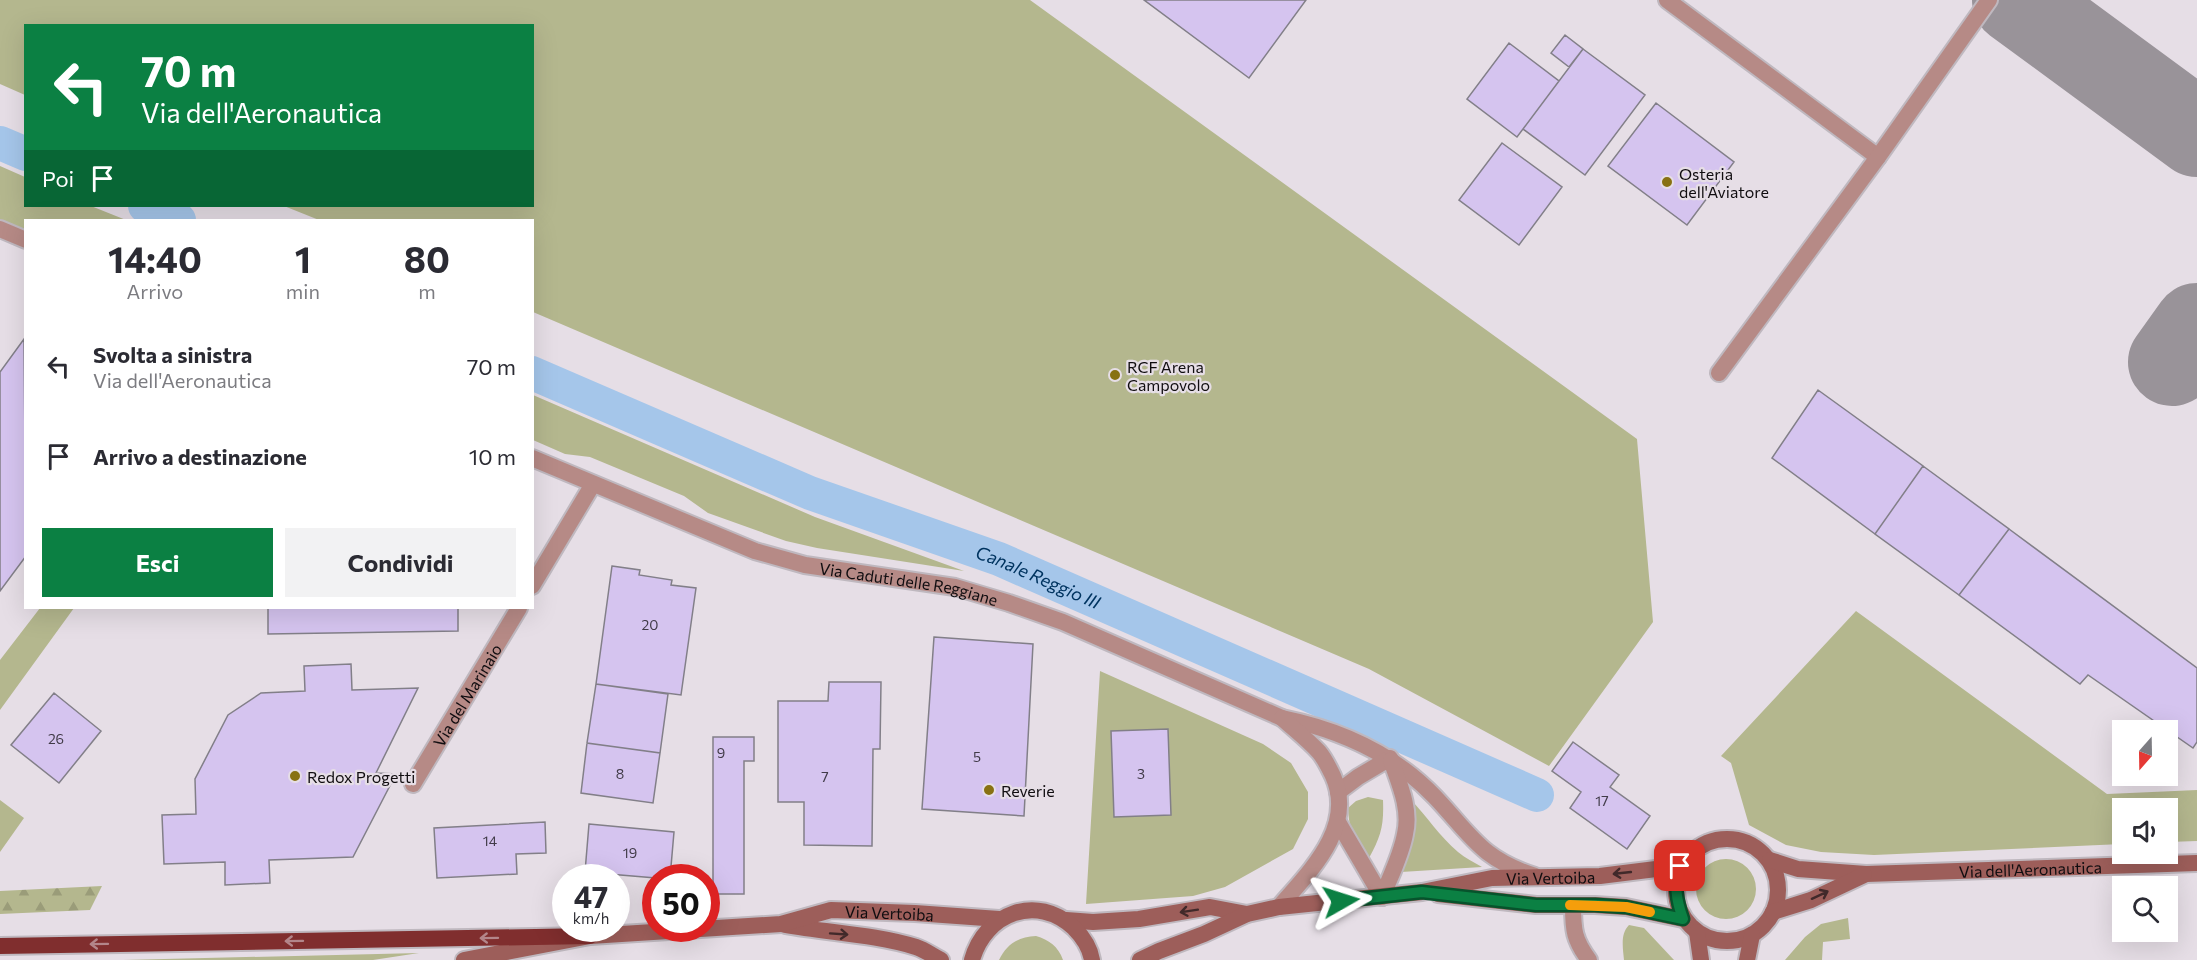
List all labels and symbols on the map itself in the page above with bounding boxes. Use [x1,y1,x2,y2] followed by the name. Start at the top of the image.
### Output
[1679,164,1769,201] place label: Osteria dell'Aviatore
[1660,175,1674,189] marker: Osteria dell'Aviatore
[1127,357,1210,394] place label: RCF Arena Campovolo
[1108,368,1122,382] marker: RCF Arena Campovolo
[973,541,1105,614] water label: Canale Reggio III
[818,558,1000,609] street label: Via Caduti delle Reggiane
[642,616,658,633] house number: 20
[428,640,505,750] street label: Via del Marinaio
[2112,720,2178,786] north arrow
[48,730,64,747] house number: 26
[717,744,725,761] house number: 9
[973,748,981,765] house number: 5
[616,765,624,782] house number: 8
[1137,765,1145,782] house number: 3
[307,767,415,786] place label: Redox Progetti
[821,768,829,785] house number: 7
[288,769,302,783] marker: Redox Progetti
[1001,781,1055,800] place label: Reverie
[982,783,996,797] marker: Reverie
[1595,792,1609,809] house number: 17
[483,832,498,849] house number: 14
[1654,840,1705,891] pin
[623,844,637,861] house number: 19
[1958,857,2102,880] street label: Via dell'Aeronautica
[642,864,720,942] speed limit sign: 50
[1506,867,1595,887] street label: Via Vertoiba
[1613,868,1633,879] one-way arrow
[1309,869,1373,933] position arrow
[1811,889,1829,901] one-way arrow
[844,901,935,924] street label: Via Vertoiba
[1180,906,1199,917] one-way arrow
[829,929,849,940] one-way arrow
[480,932,500,944] one-way arrow
[285,935,305,947] one-way arrow
[90,938,110,950] one-way arrow

